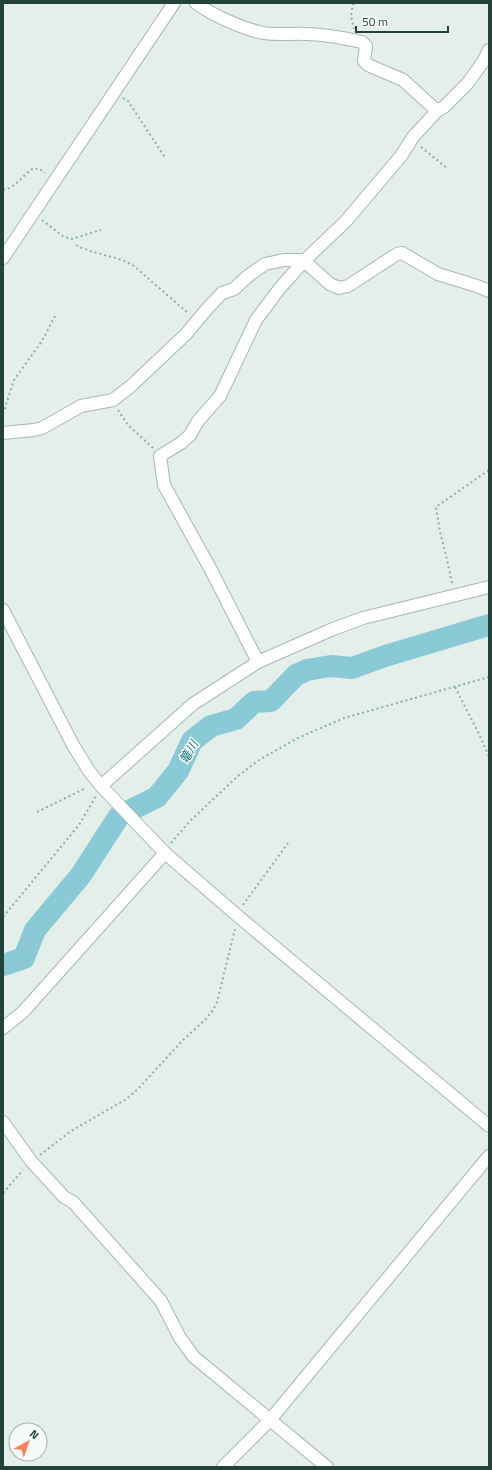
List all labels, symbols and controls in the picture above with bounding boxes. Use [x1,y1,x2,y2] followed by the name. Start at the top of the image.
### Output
[356,8,448,34] scale bar
[362,12,388,31] text: 50 m
[174,735,204,767] water label: 篭川
[8,1422,48,1462] north arrow
[26,1426,42,1443] text: N

